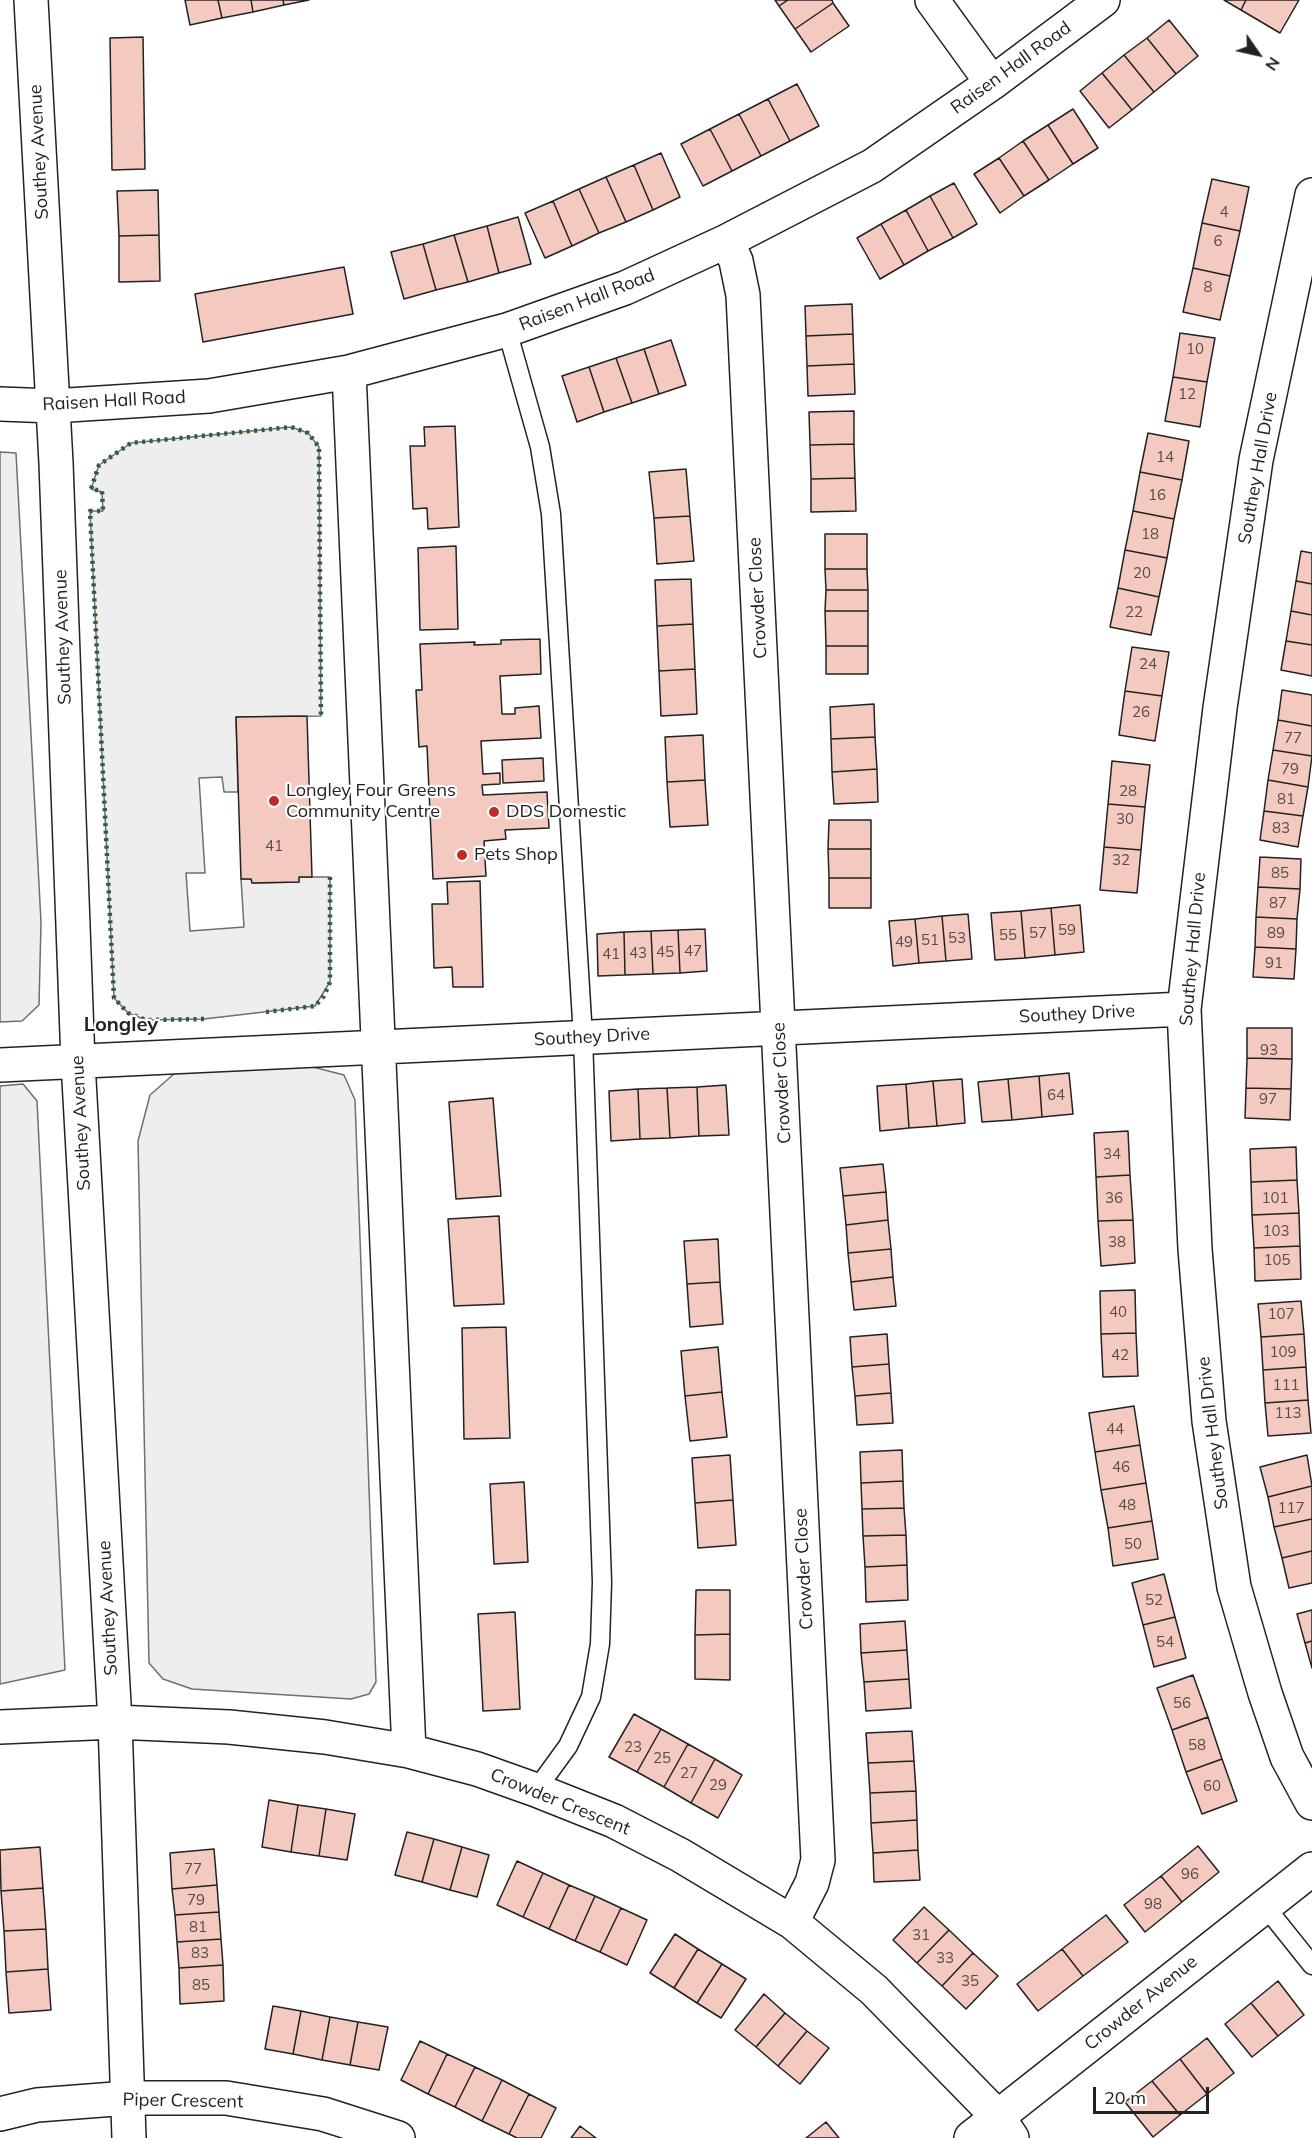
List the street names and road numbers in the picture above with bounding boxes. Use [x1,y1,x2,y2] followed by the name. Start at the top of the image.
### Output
[947,17,1075,119] street label: Raisen Hall Road
[25,84,53,220] street label: Southey Avenue
[516,264,658,336] street label: Raisen Hall Road
[42,386,186,416] street label: Raisen Hall Road
[1234,390,1282,546] street label: Southey Hall Drive
[744,537,772,659] street label: Crowder Close
[50,569,76,705] street label: Southey Avenue
[1176,871,1210,1027] street label: Southey Hall Drive
[1018,1000,1136,1028] street label: Southey Drive
[768,1022,796,1144] street label: Crowder Close
[533,1023,651,1051] street label: Southey Drive
[67,1055,95,1191] street label: Southey Avenue
[1193,1355,1233,1511] street label: Southey Hall Drive
[790,1508,818,1630] street label: Crowder Close
[94,1540,122,1676] street label: Southey Avenue
[487,1764,633,1840] street label: Crowder Crescent
[1080,1951,1202,2055] street label: Crowder Avenue
[122,2089,244,2113] street label: Piper Crescent

